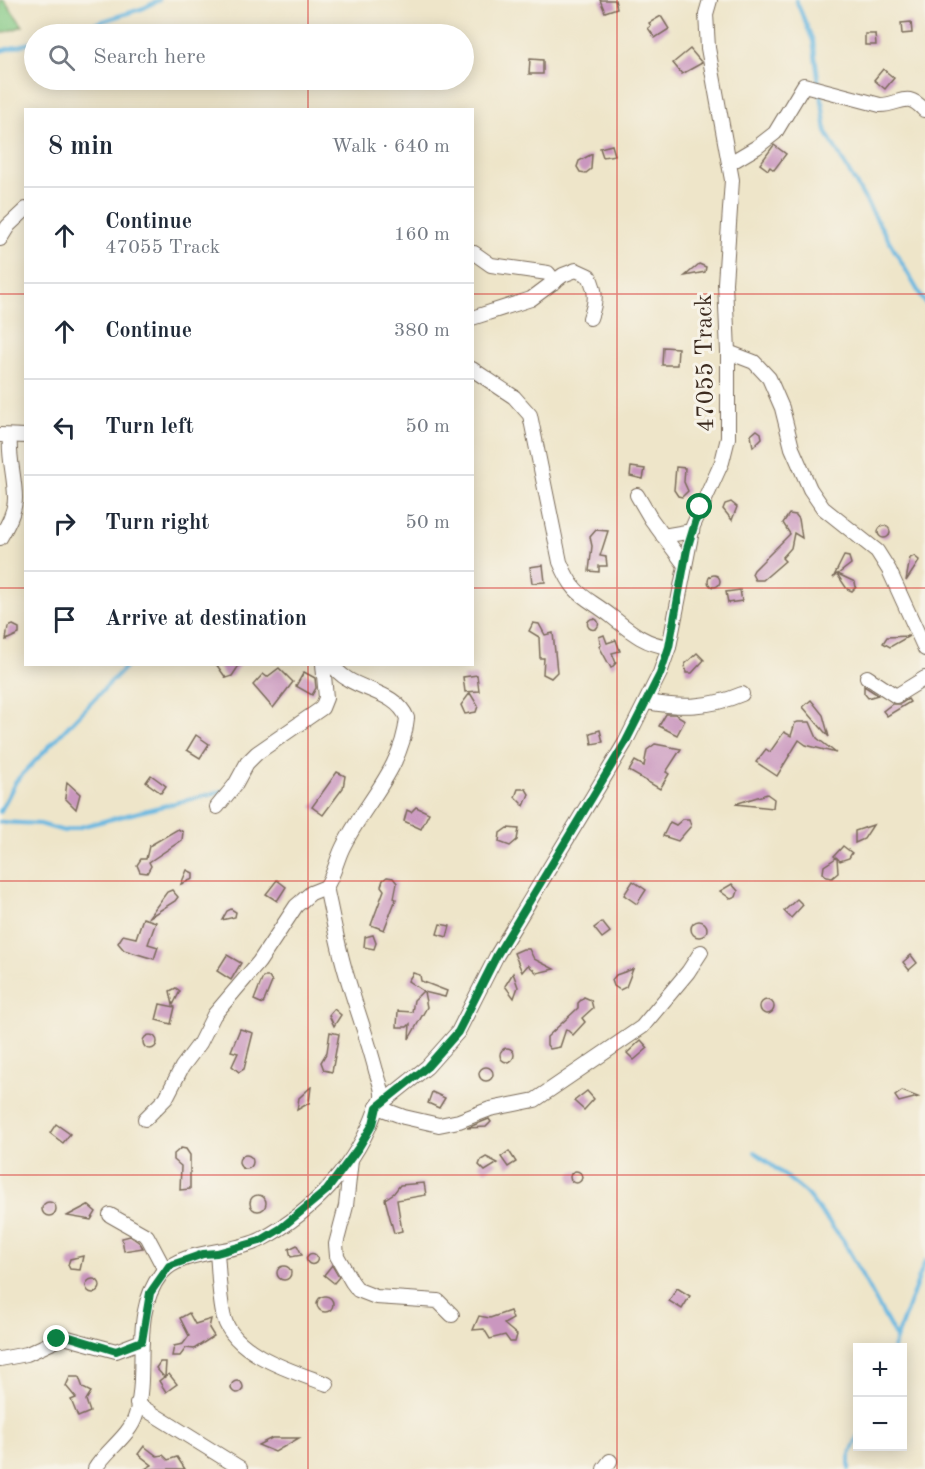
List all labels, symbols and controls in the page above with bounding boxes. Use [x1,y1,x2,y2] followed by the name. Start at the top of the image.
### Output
[24,24,474,90] search box
[45,41,78,74] icon: search
[93,46,206,68] text: Search here
[48,134,113,160] text: 8 min
[331,137,450,157] text: Walk · 640 m
[105,211,192,233] text: Continue
[48,219,81,252] icon: ahead
[394,225,450,245] text: 160 m
[105,238,220,258] text: 47055 Track
[693,294,719,432] street label: 47055 Track
[48,315,81,348] icon: ahead
[105,320,192,342] text: Continue
[394,321,450,341] text: 380 m
[48,411,81,444] icon: left
[105,416,194,438] text: Turn left
[405,417,450,437] text: 50 m
[686,493,712,519] route start
[48,507,81,540] icon: right
[105,512,209,534] text: Turn right
[405,513,450,533] text: 50 m
[48,603,81,636] icon: arrive
[105,608,307,630] text: Arrive at destination
[43,1325,69,1351] route end
[853,1343,907,1451] map controls
[853,1343,907,1397] button: +
[853,1397,907,1451] button: −

